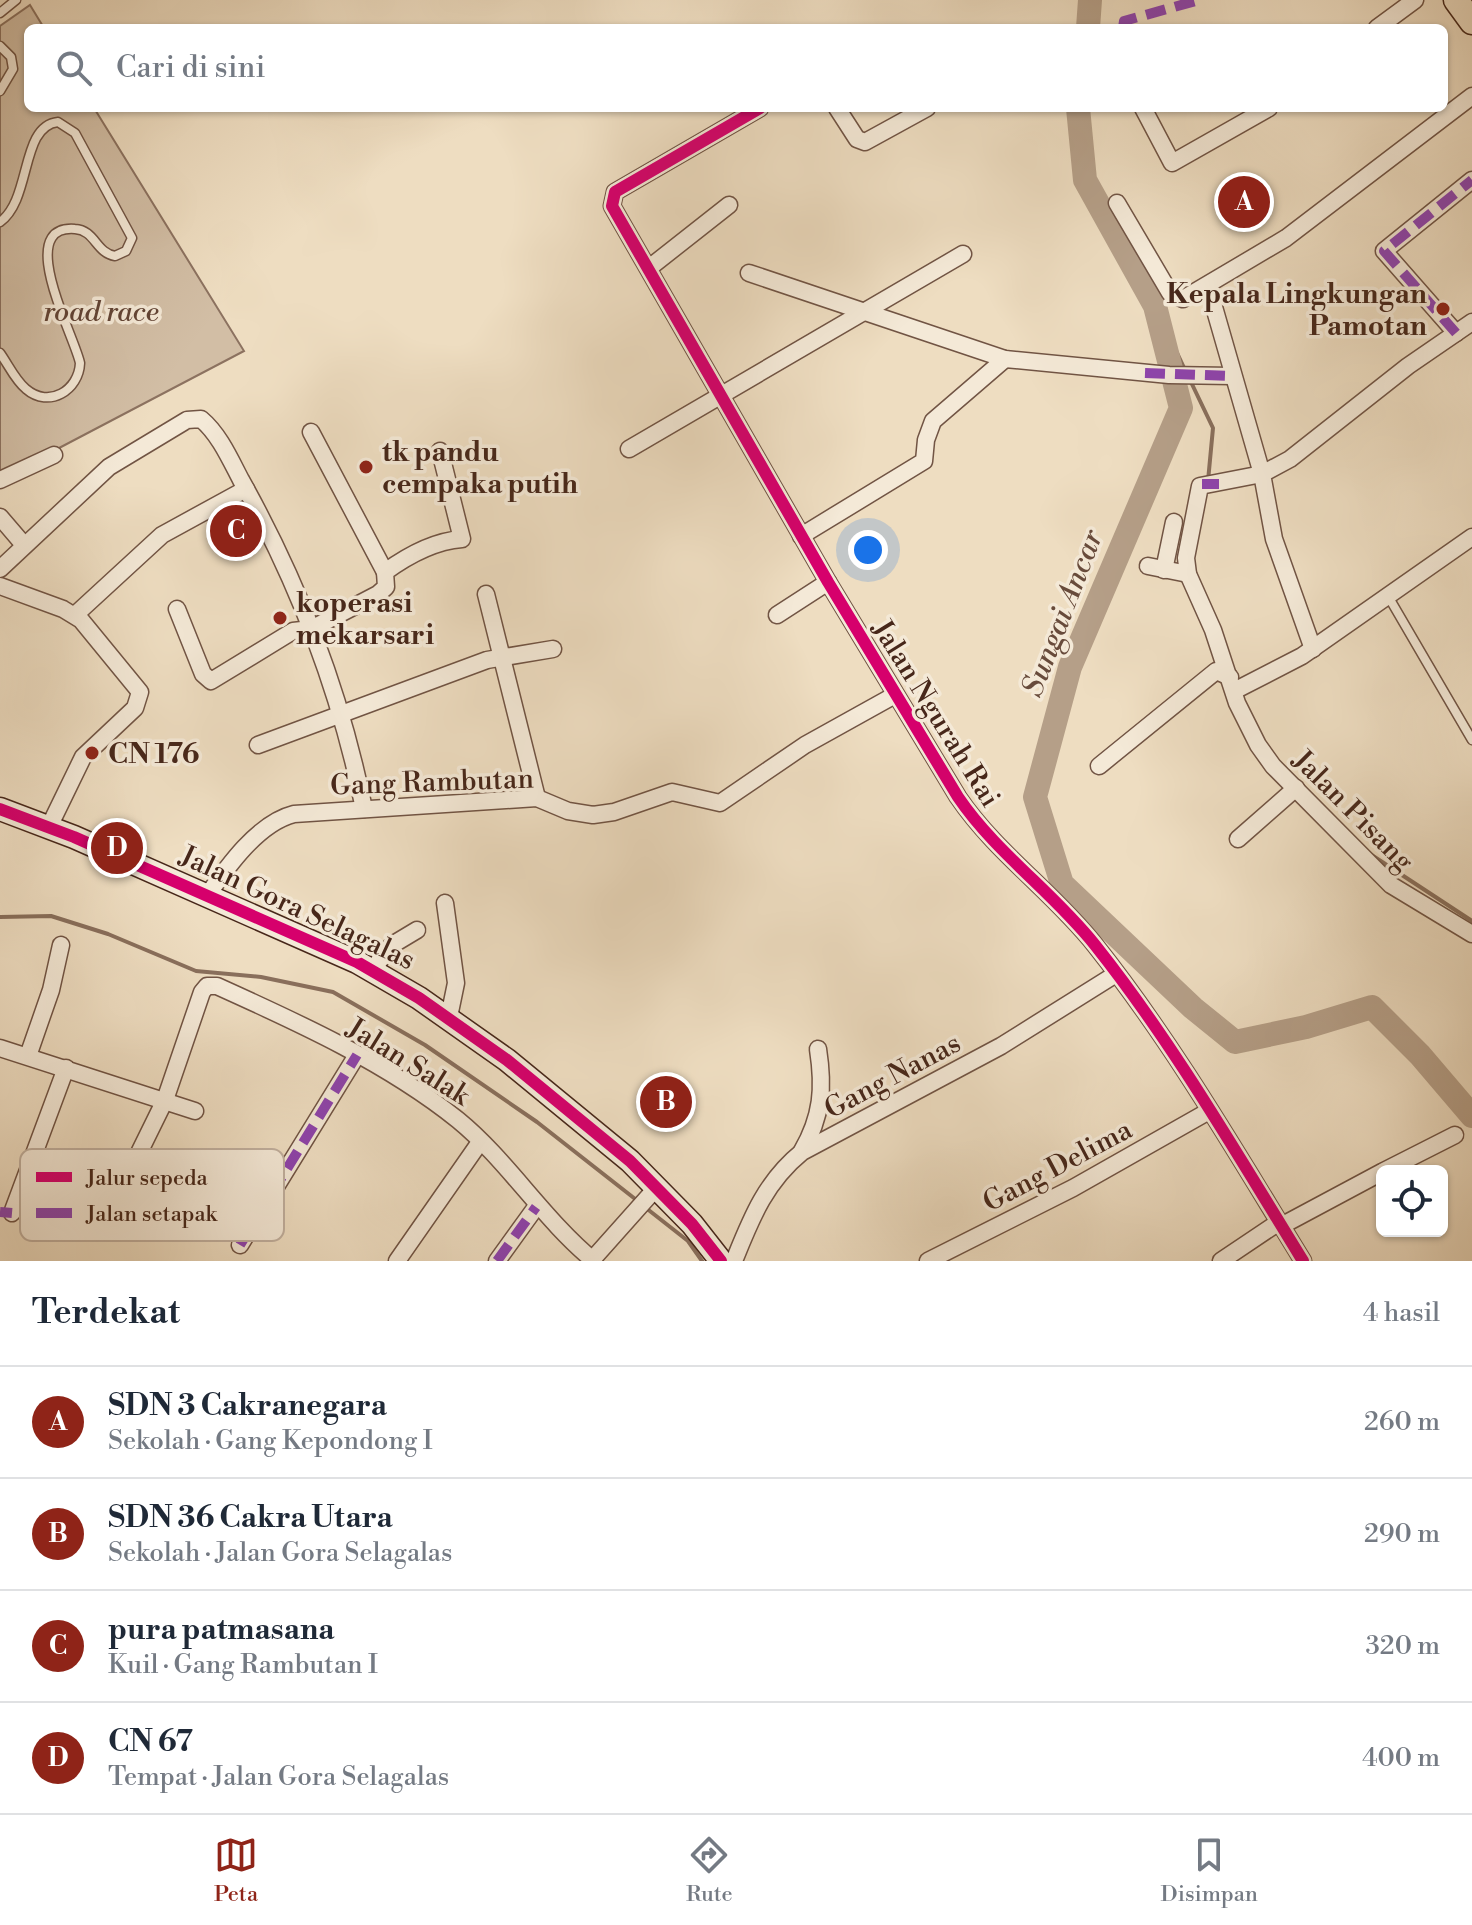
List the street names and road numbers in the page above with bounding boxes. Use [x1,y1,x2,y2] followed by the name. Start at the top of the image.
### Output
[864,613,1007,814] street label: Jalan Ngurah Rai
[1284,742,1421,879] street label: Jalan Pisang
[330,761,535,804] street label: Gang Rambutan
[173,838,420,978] street label: Jalan Gora Selagalas
[339,1010,477,1114] street label: Jalan Salak
[819,1026,967,1127] street label: Gang Nanas
[977,1112,1139,1220] street label: Gang Delima

